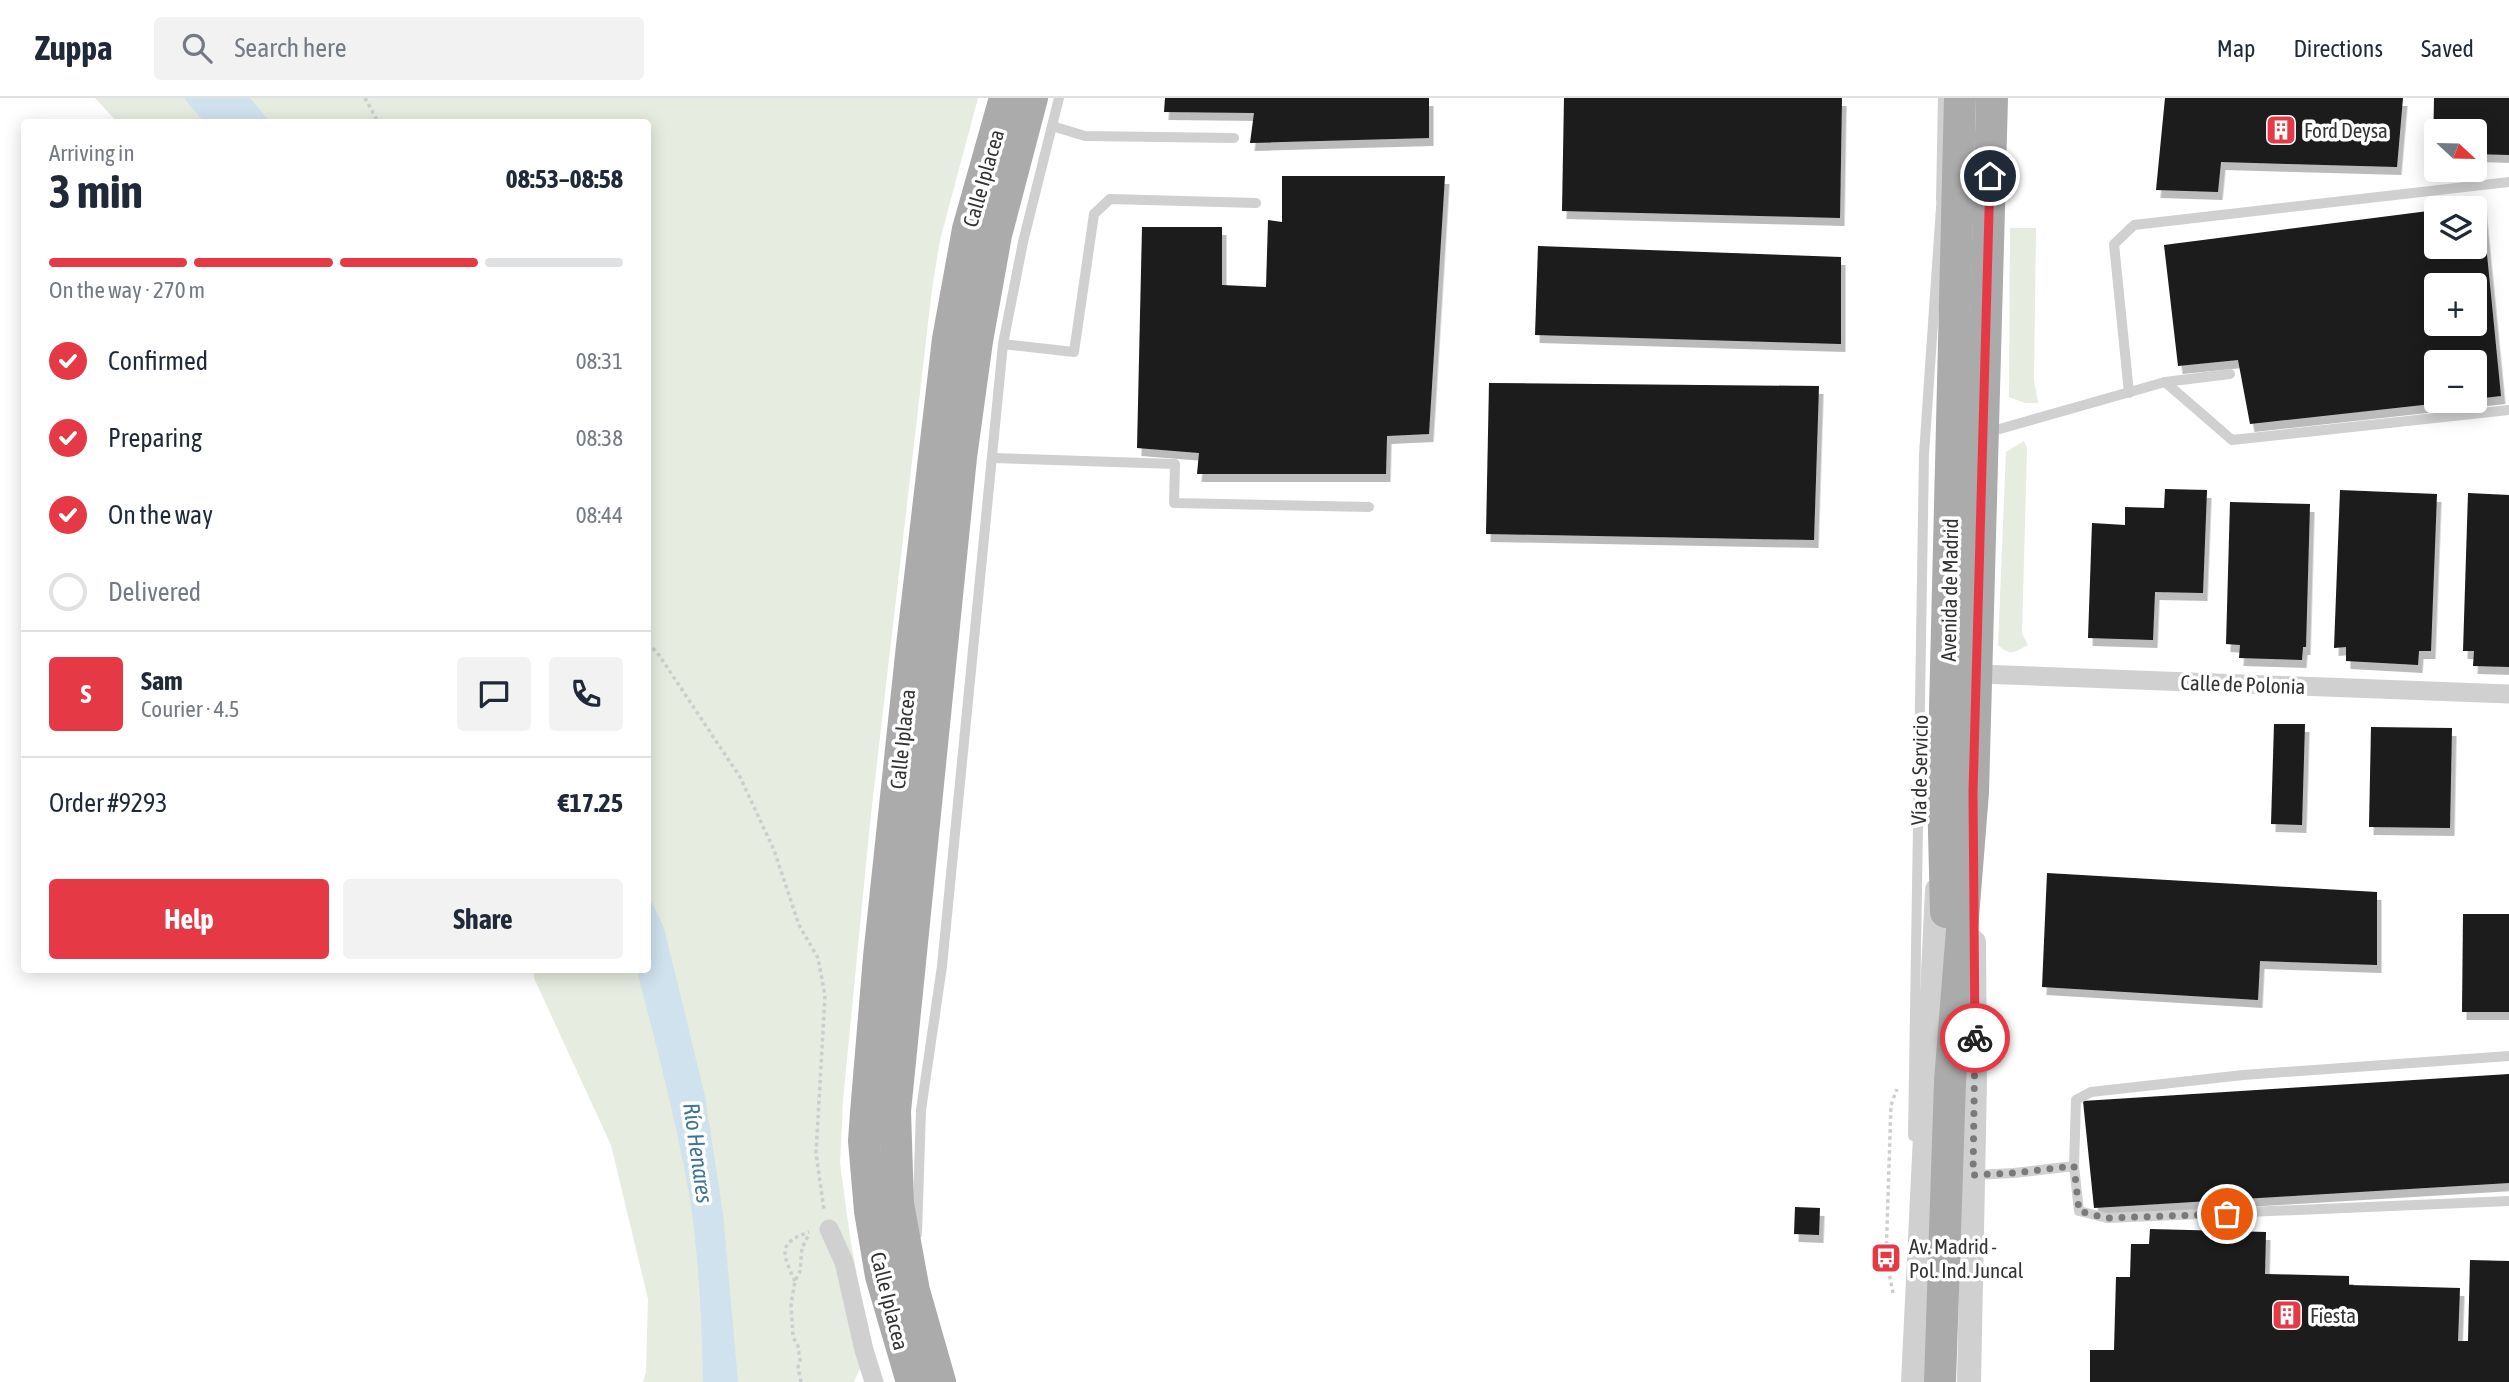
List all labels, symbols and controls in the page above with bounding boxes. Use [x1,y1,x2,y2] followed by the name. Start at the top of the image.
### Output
[154,17,644,80] search box
[35,29,112,67] text: Zuppa
[178,29,216,67] icon: search
[234,33,347,63] text: Search here
[2217,35,2255,62] text: Map
[2293,35,2383,62] text: Directions
[2421,35,2474,62] text: Saved
[2264,113,2298,147] building icon: Ford Deysa
[2304,118,2388,142] place label: Ford Deysa
[2424,119,2487,182] north arrow
[2424,119,2487,413] map controls
[958,127,1008,229] street label: Calle Iplacea
[49,140,135,166] text: Arriving in
[1960,146,2020,206] pin
[1971,157,2009,195] icon: home
[506,164,623,194] text: 08:53–08:58
[49,165,143,218] text: 3 min
[2424,196,2487,259] button: layers
[2424,273,2487,336] button: +
[49,277,205,303] text: On the way · 270 m
[49,342,87,380] icon: check
[108,346,208,376] text: Confirmed
[576,348,623,374] text: 08:31
[2424,350,2487,413] button: −
[49,419,87,457] icon: check
[108,423,202,453] text: Preparing
[576,425,623,451] text: 08:38
[49,496,87,534] icon: check
[108,500,213,530] text: On the way
[576,502,623,528] text: 08:44
[1936,518,1962,662] street label: Avenida de Madrid
[108,577,201,607] text: Delivered
[457,657,531,731] button: chat
[549,657,623,731] button: phone
[141,666,183,696] text: Sam
[2180,670,2306,698] street label: Calle de Polonia
[81,679,91,709] text: S
[885,688,919,790] street label: Calle Iplacea
[141,696,240,722] text: Courier · 4.5
[1906,714,1932,826] street label: Vía de Servicio
[49,788,168,818] text: Order #9293
[558,788,623,818] text: €17.25
[49,879,329,959] button: Help
[343,879,623,959] button: Share
[1940,1003,2010,1073] courier
[1956,1019,1994,1057] icon: bike
[678,1101,718,1205] water label: Río Henares
[2197,1184,2257,1244] pin
[2208,1195,2246,1233] icon: bag
[1909,1234,2024,1282] place label: Av. Madrid - Pol. Ind. Juncal
[1869,1241,1903,1275] bus stop icon: Av. Madrid - Pol. Ind. Juncal
[866,1249,914,1353] street label: Calle Iplacea
[2270,1298,2304,1332] building icon: Fiesta
[2310,1303,2356,1327] place label: Fiesta

